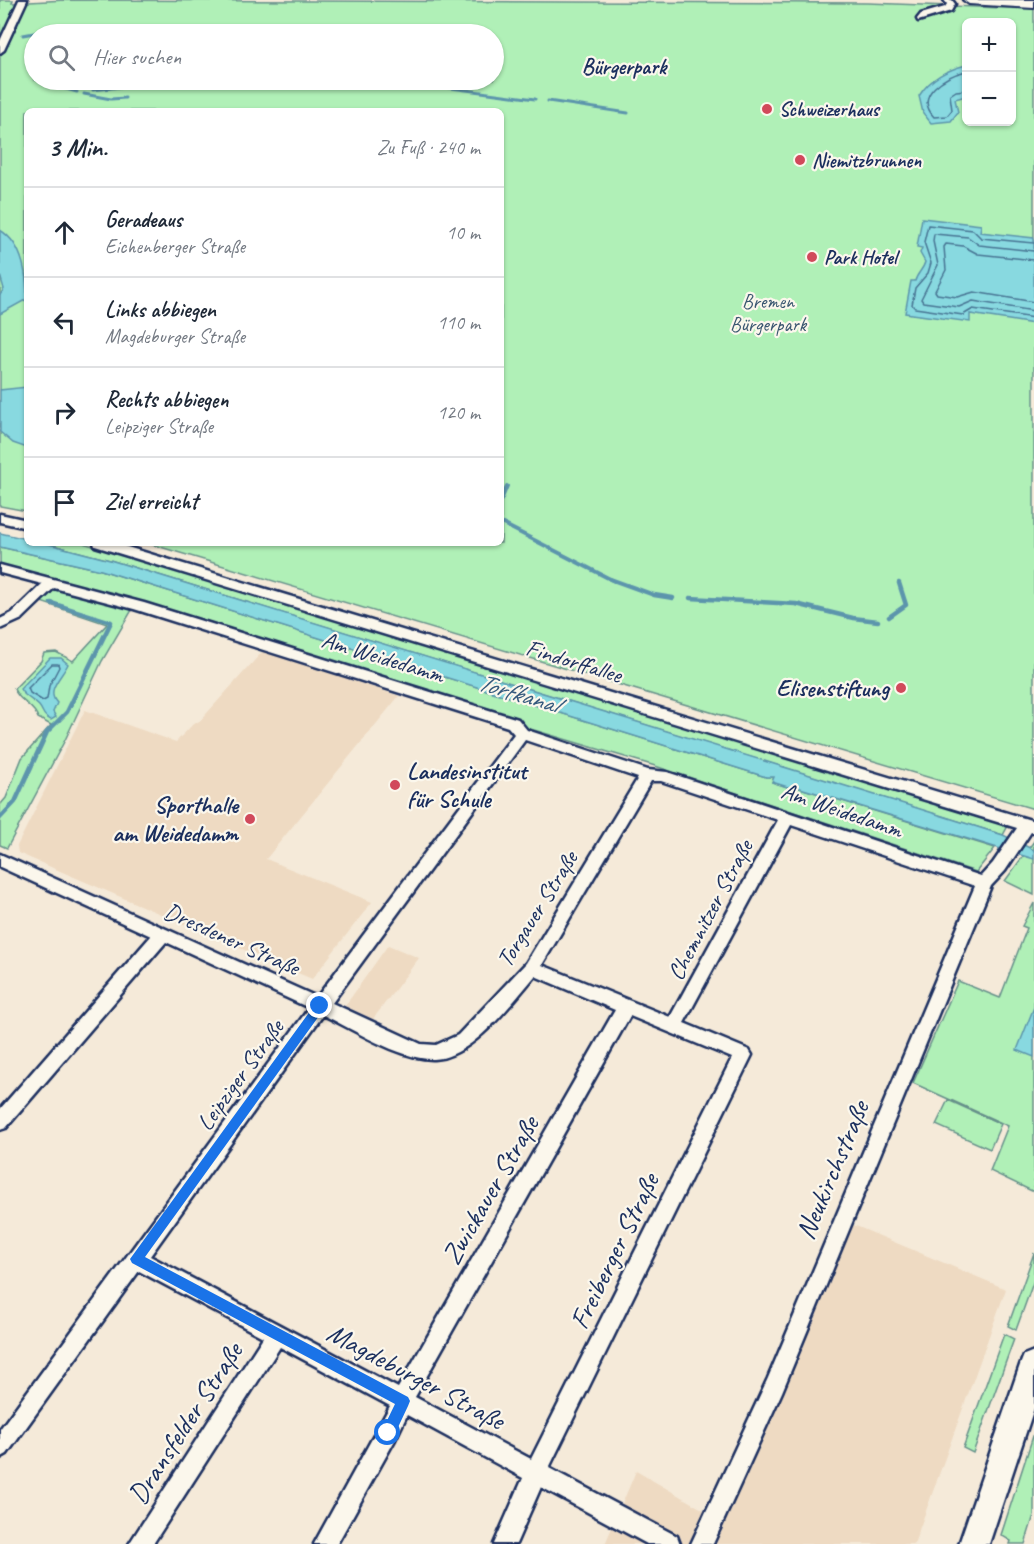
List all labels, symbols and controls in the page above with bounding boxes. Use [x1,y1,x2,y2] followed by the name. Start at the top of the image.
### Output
[962,18,1016,126] map controls
[962,18,1016,72] button: +
[24,24,504,90] search box
[45,41,78,74] icon: search
[93,43,181,71] text: Hier suchen
[582,53,668,81] district label: Bürgerpark
[962,72,1016,126] button: −
[779,97,881,122] place label: Schweizerhaus
[760,102,774,116] marker: Schweizerhaus
[48,131,107,164] text: 3 Min.
[377,135,480,160] text: Zu Fuß · 240 m
[812,148,922,173] place label: Niemitzbrunnen
[793,153,807,167] marker: Niemitzbrunnen
[105,206,182,234] text: Geradeaus
[48,216,81,249] icon: ahead
[446,220,480,245] text: 10 m
[105,234,245,259] text: Eichenberger Straße
[824,245,901,270] place label: Park Hotel
[805,250,819,264] marker: Park Hotel
[730,289,808,337] park label: Bremen Bürgerpark
[105,296,216,324] text: Links abbiegen
[48,306,81,339] icon: left
[437,310,480,335] text: 110 m
[105,324,245,349] text: Magdeburger Straße
[105,386,228,414] text: Rechts abbiegen
[48,396,81,429] icon: right
[437,400,480,425] text: 120 m
[105,414,213,439] text: Leipziger Straße
[48,486,81,519] icon: arrive
[105,488,198,516] text: Ziel erreicht
[318,624,449,690] street label: Am Weidedamm
[523,632,628,690] street label: Findorffallee
[474,665,570,723] water label: Torfkanal
[776,673,891,703] place label: Elisenstiftung
[894,681,908,695] marker: Elisenstiftung
[407,756,530,814] place label: Landesinstitut für Schule
[777,775,908,845] street label: Am Weidedamm
[388,778,402,792] marker: Landesinstitut für Schule
[112,790,240,848] place label: Sporthalle am Weidedamm
[243,812,257,826] marker: Sporthalle am Weidedamm
[660,833,761,985] street label: Chemnitzer Straße
[490,844,586,972] street label: Torgauer Straße
[160,896,306,983] street label: Dresdener Straße
[306,992,332,1018] route end
[190,1012,292,1136] street label: Leipziger Straße
[787,1094,878,1244] street label: Neukirchstraße
[433,1108,547,1270] street label: Zwickauer Straße
[561,1166,667,1334] street label: Freiberger Straße
[321,1315,512,1438] street label: Magdeburger Straße
[120,1334,251,1510] street label: Dransfelder Straße
[374,1419,400,1445] route start

